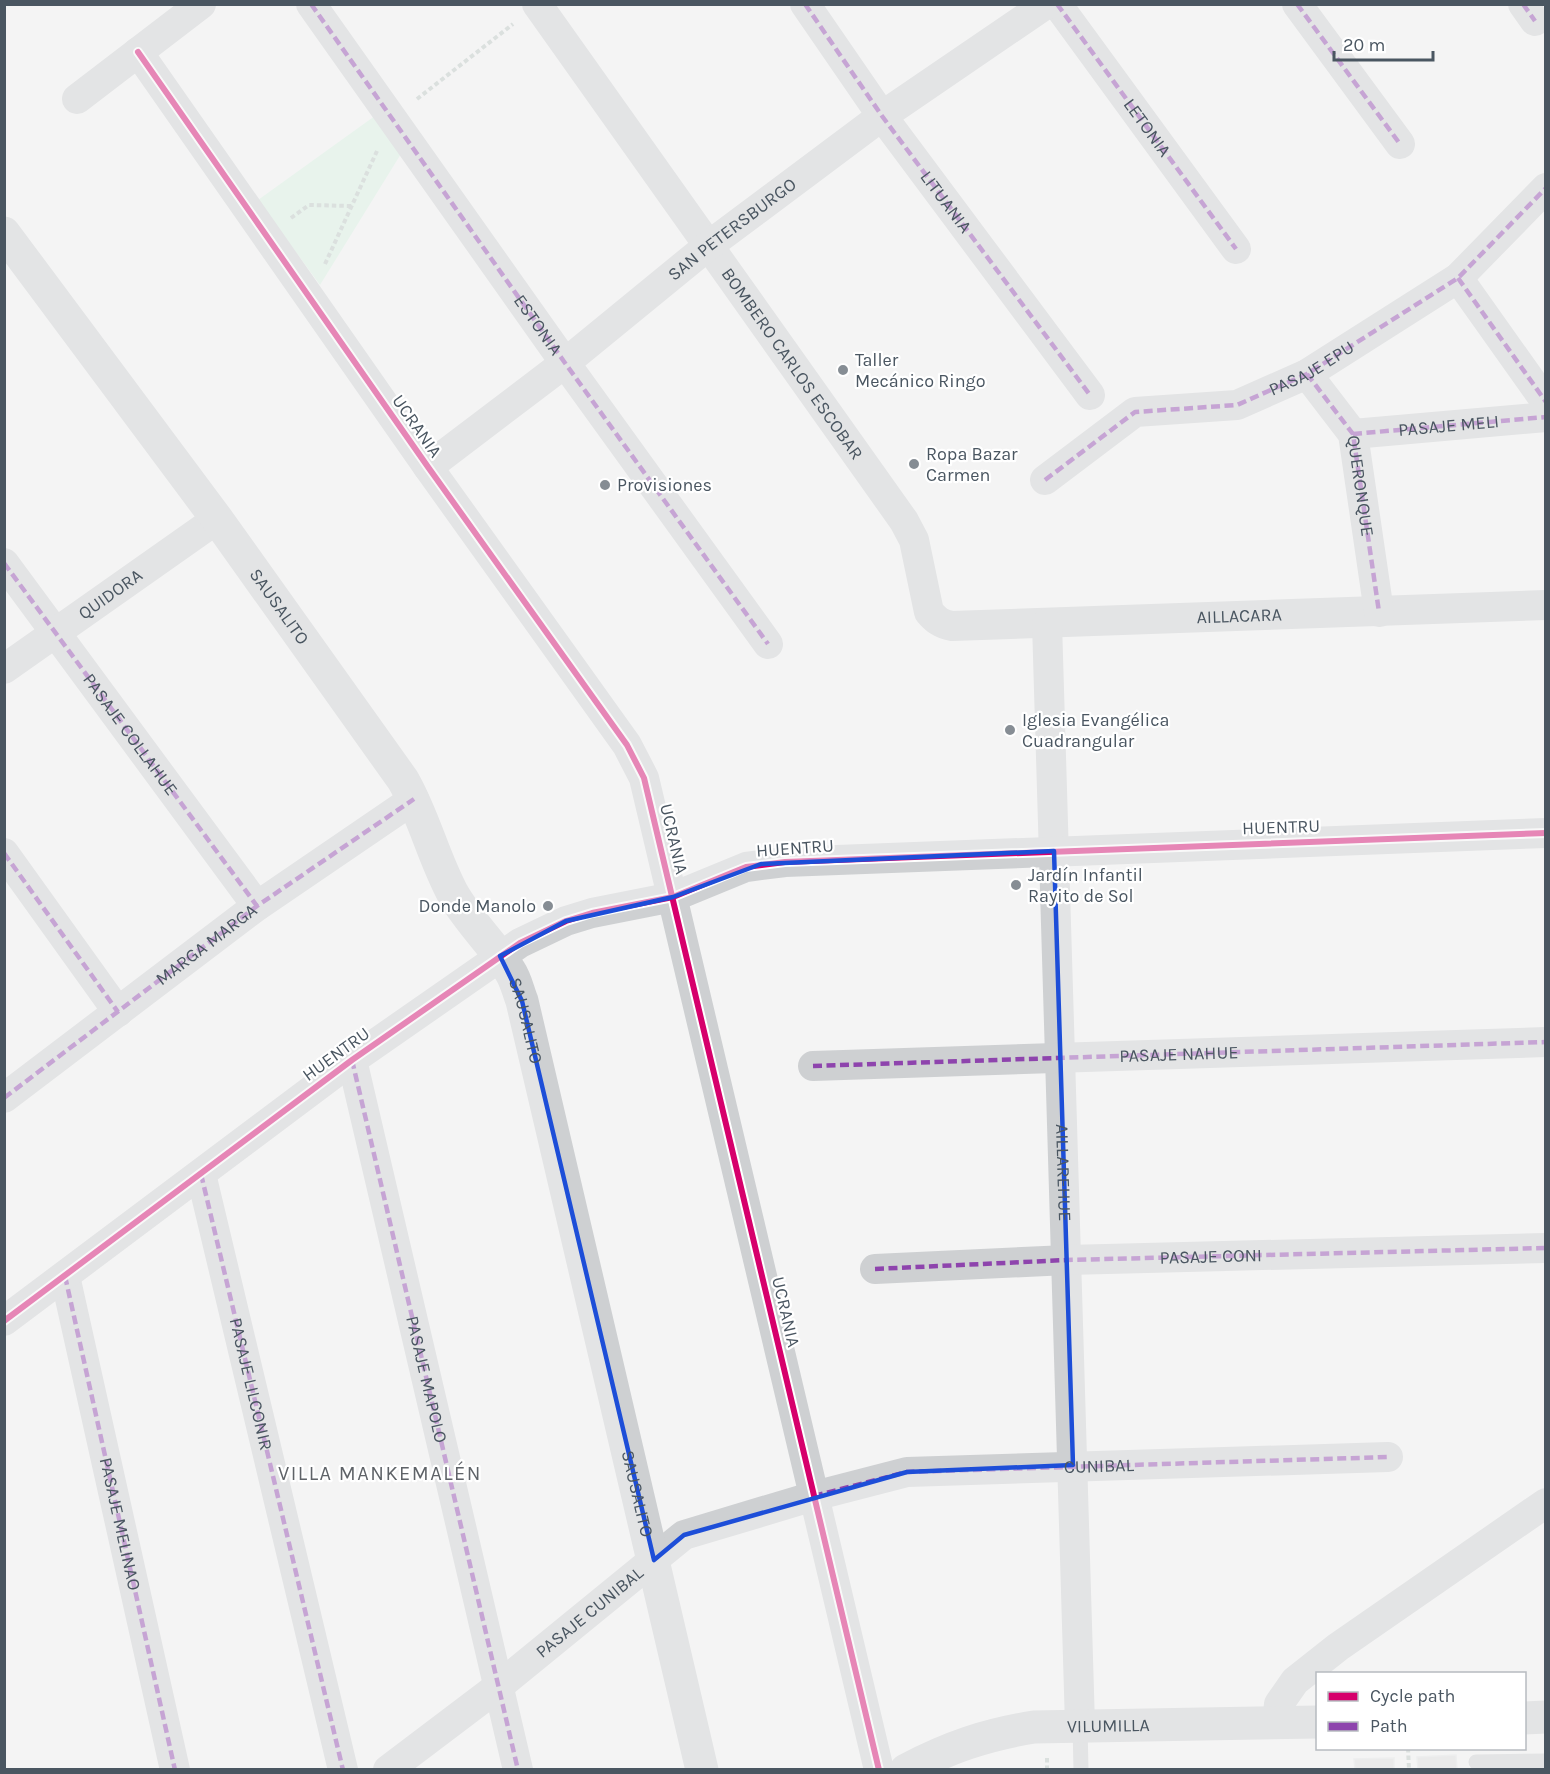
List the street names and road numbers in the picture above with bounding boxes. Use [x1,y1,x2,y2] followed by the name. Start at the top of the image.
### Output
[1119,94,1176,161] street label: LETONIA
[916,166,976,237] street label: LITUANIA
[663,173,801,285] street label: SAN PETERSBURGO
[717,263,868,464] street label: BOMBERO CARLOS ESCOBAR
[509,290,567,359] street label: ESTONIA
[1265,336,1358,401] street label: PASAJE EPU
[387,390,447,462] street label: UCRANIA
[1397,410,1500,441] street label: PASAJE MELI
[1342,434,1379,538] street label: QUERONQUE
[74,564,147,624] street label: QUIDORA
[245,564,314,649] street label: SAUSALITO
[1196,603,1282,628] street label: AILLACARA
[78,669,183,800] street label: PASAJE COLLAHUE
[655,802,693,876] street label: UCRANIA
[1242,815,1320,839] street label: HUENTRU
[755,834,835,862] street label: HUENTRU
[151,899,261,990] street label: MARGA MARGA
[504,974,547,1066] street label: SAUSALITO
[298,1022,374,1086] street label: HUENTRU
[1119,1041,1239,1067] street label: PASAJE NAHUE
[1051,1124,1076,1222] street label: AILLAREHUE
[1159,1244,1262,1269] street label: PASAJE CONI
[767,1275,805,1349] street label: UCRANIA
[401,1314,452,1445] street label: PASAJE MAPOLO
[225,1316,277,1453] street label: PASAJE LILCONIR
[617,1448,658,1539] street label: SAUSALITO
[1063,1454,1135,1478] street label: CUNIBAL
[95,1455,146,1593] street label: PASAJE MELINAO
[531,1561,648,1663] street label: PASAJE CUNIBAL
[1067,1714,1150,1737] street label: VILUMILLA

